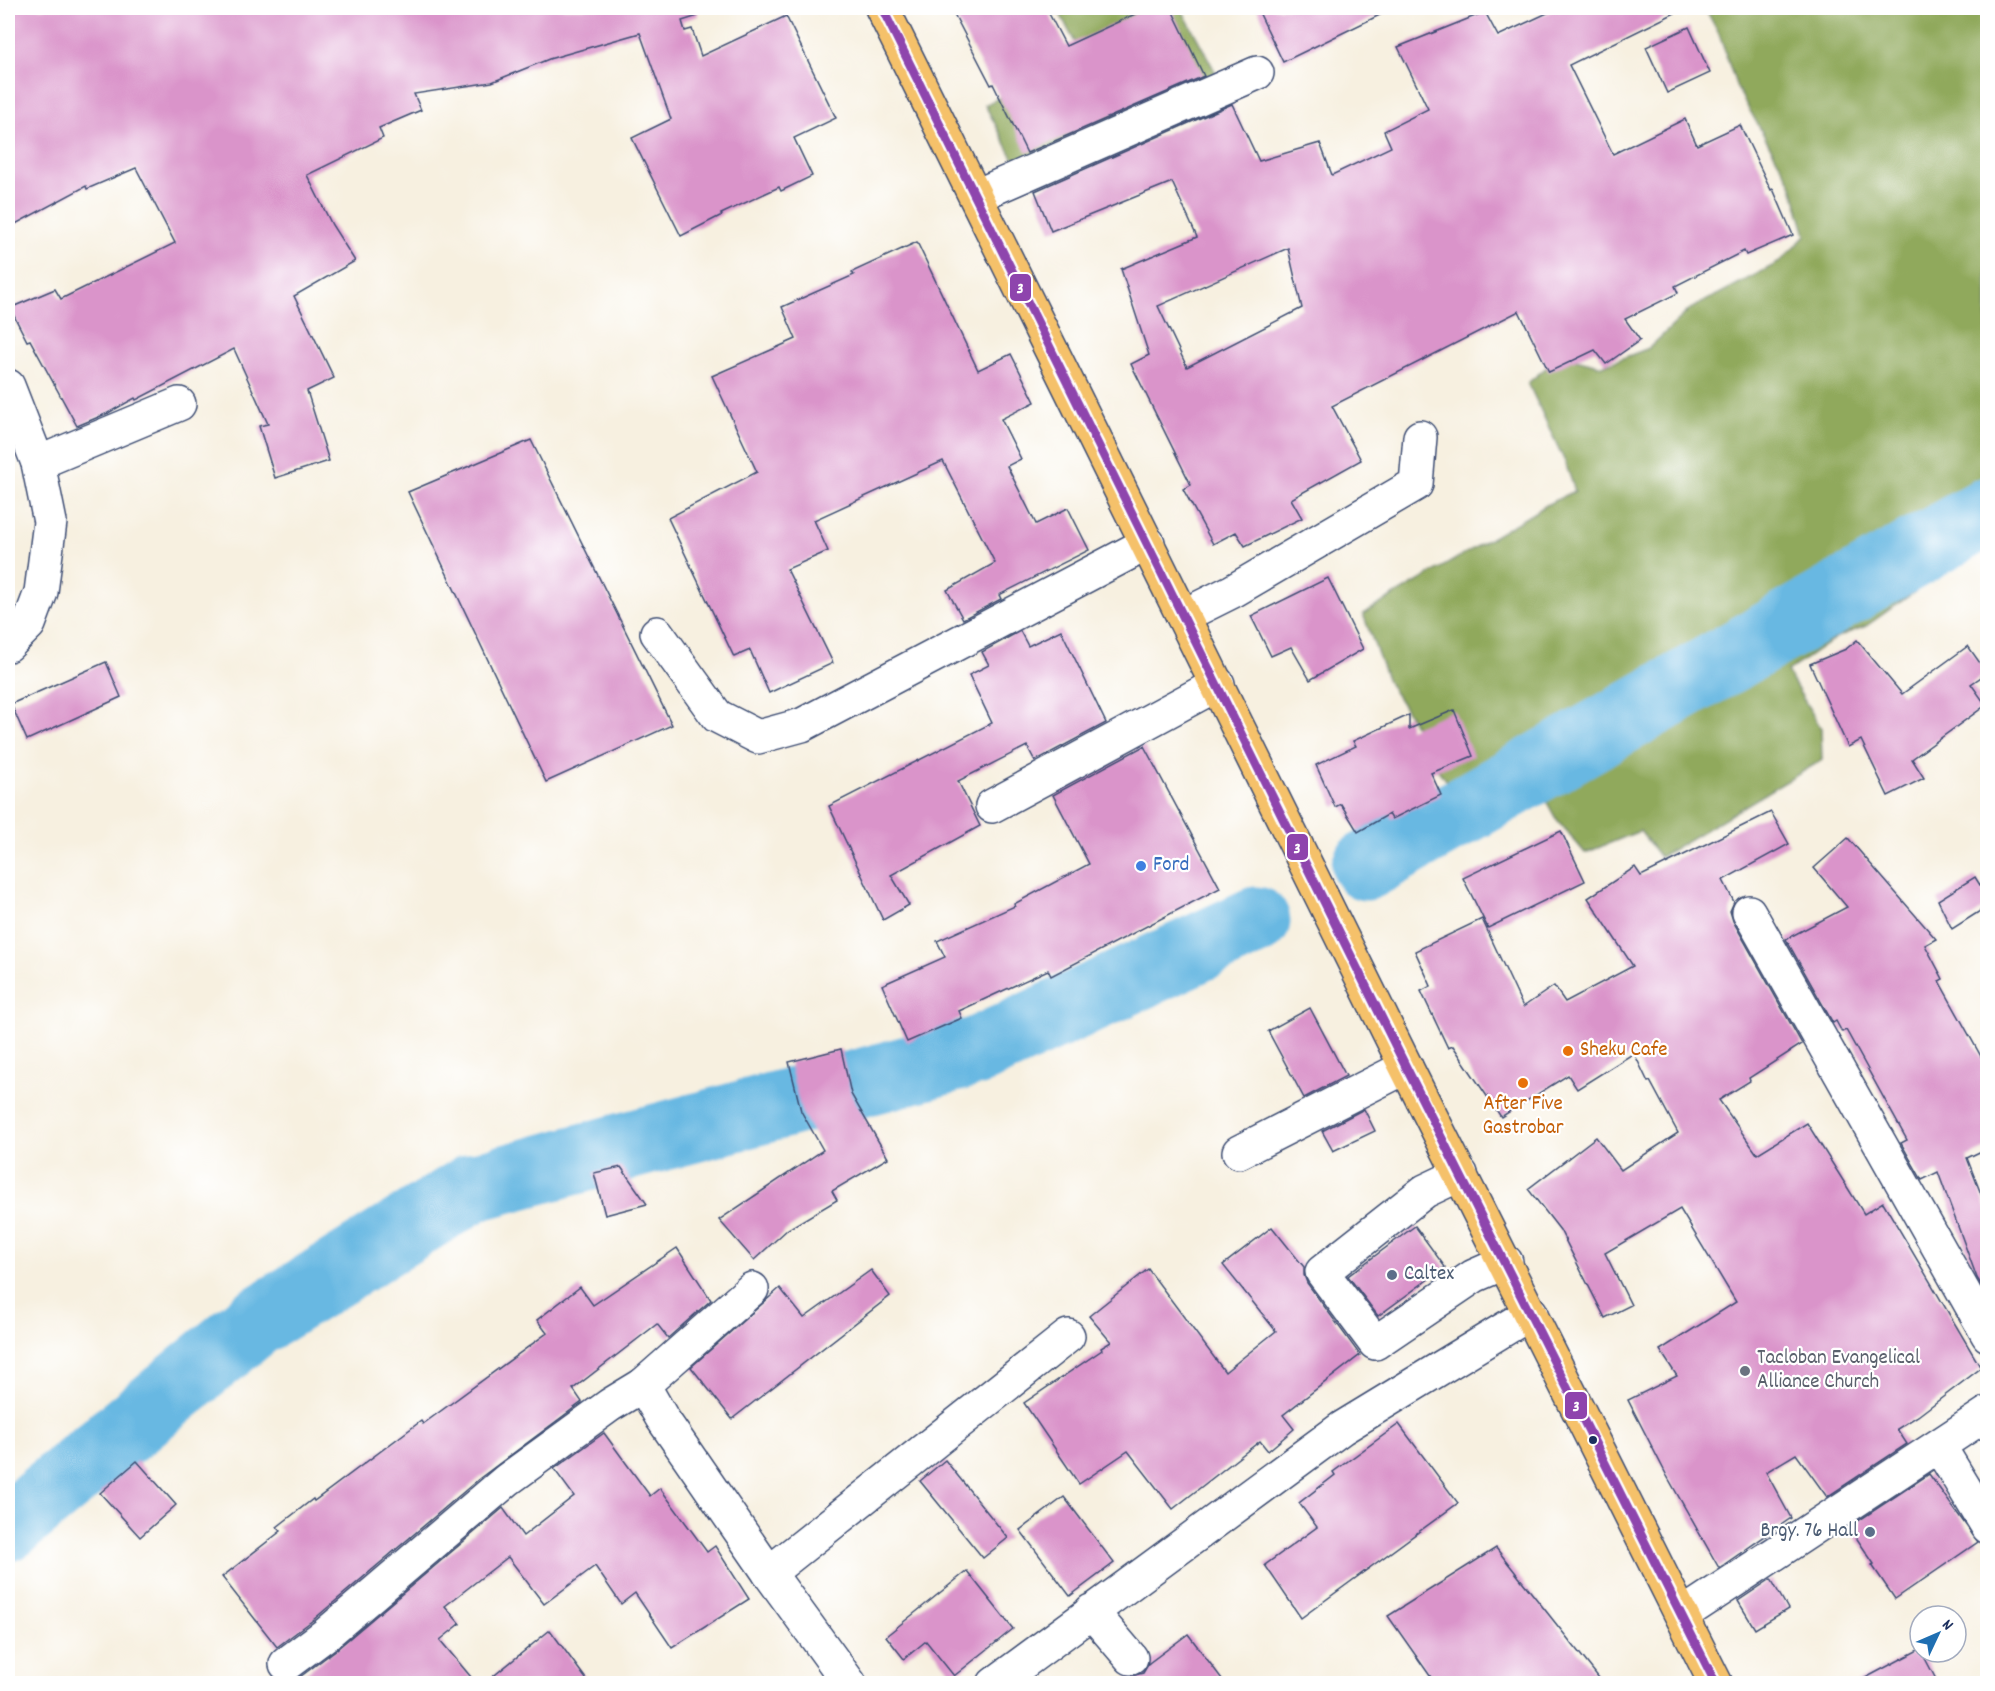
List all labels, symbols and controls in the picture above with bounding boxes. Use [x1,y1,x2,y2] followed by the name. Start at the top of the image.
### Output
[1009,273,1032,302] line badge: 3
[1016,278,1024,301] text: 3
[1286,833,1309,861] line badge: 3
[1293,838,1301,861] text: 3
[1153,851,1189,881] place label: Ford
[1134,859,1148,873] marker: Ford
[1580,1036,1667,1066] place label: Sheku Cafe
[1561,1044,1575,1058] marker: Sheku Cafe
[1516,1076,1530,1090] marker: After Five Gastrobar
[1483,1090,1564,1144] place label: After Five Gastrobar
[1404,1260,1454,1290] place label: Caltex
[1385,1268,1399,1282] marker: Caltex
[1757,1344,1920,1398] place label: Tacloban Evangelical Alliance Church
[1738,1364,1752,1378] marker: Tacloban Evangelical Alliance Church
[1564,1391,1588,1420] line badge: 3
[1572,1396,1580,1419] text: 3
[1587,1434,1599,1446] unlabelled marker
[1761,1517,1858,1547] place label: Brgy. 76 Hall
[1863,1525,1877,1539] marker: Brgy. 76 Hall
[1908,1604,1968,1664] north arrow
[1936,1614,1958,1636] text: N

